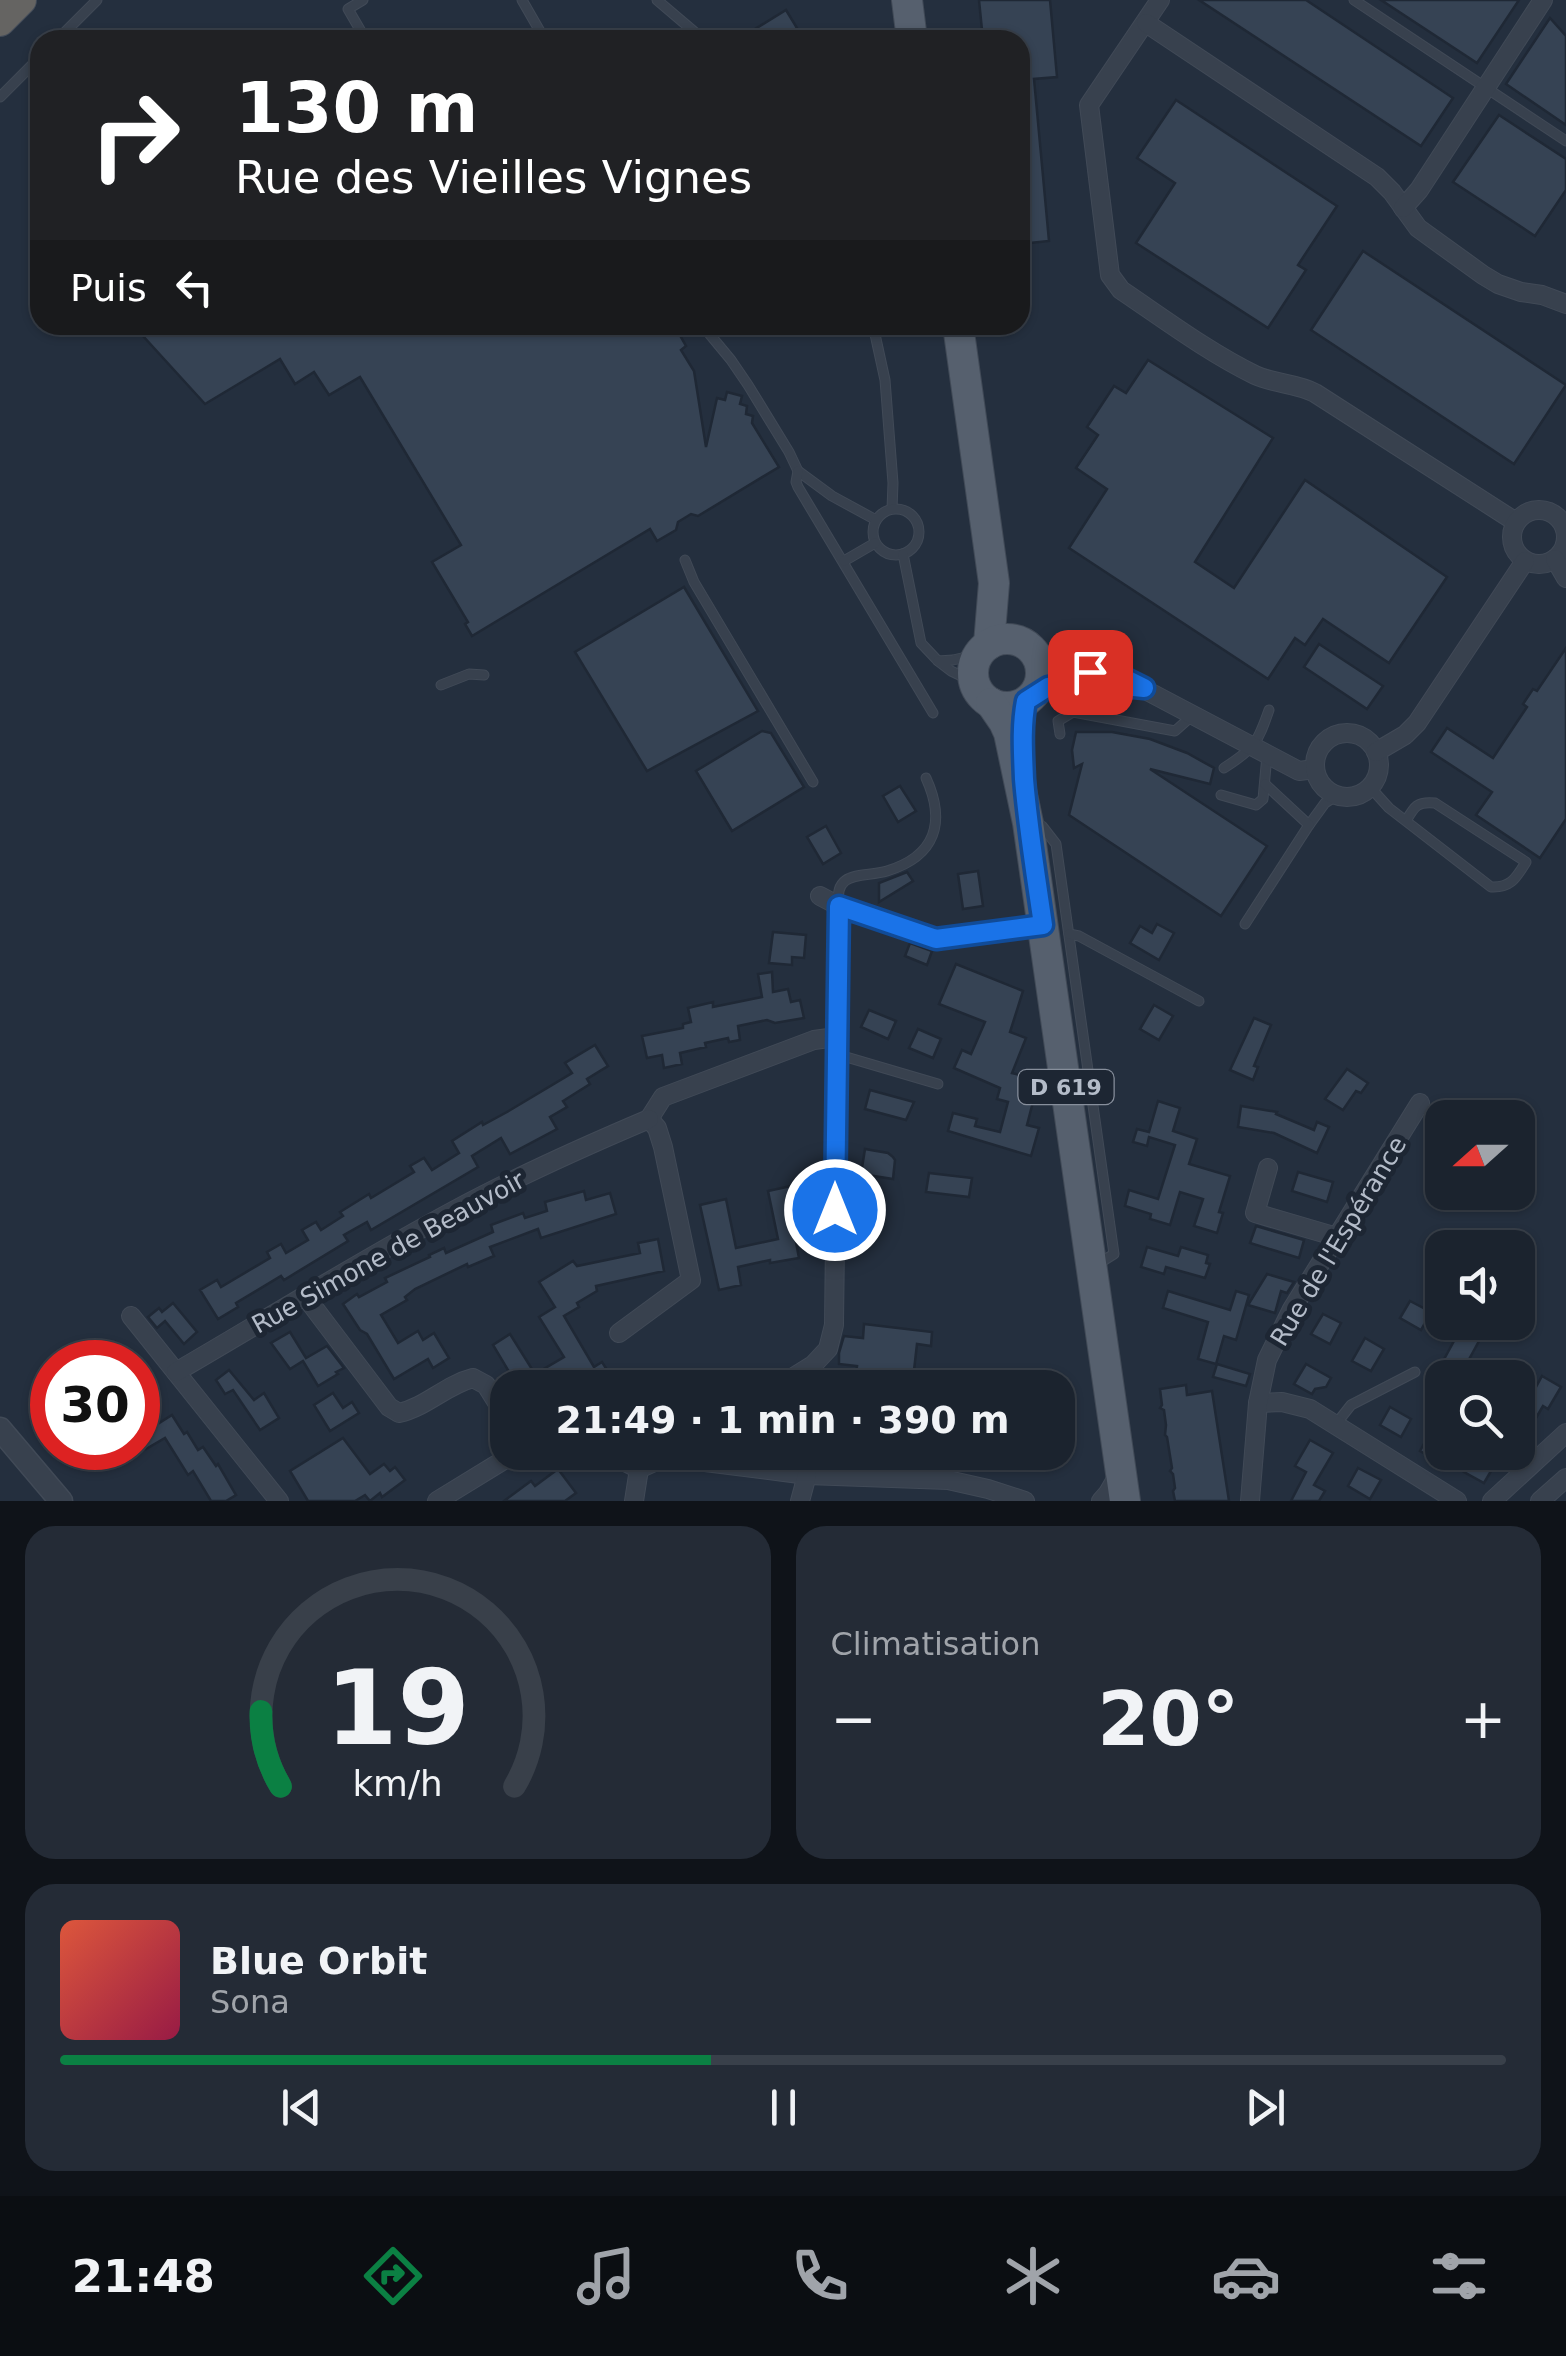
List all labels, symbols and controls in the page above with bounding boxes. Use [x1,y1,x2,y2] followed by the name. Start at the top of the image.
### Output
[235,67,478,149] text: 130 m
[70,70,200,200] icon: right
[235,151,752,204] text: Rue des Vieilles Vignes
[167,260,222,315] icon: left
[70,266,147,310] text: Puis
[1048,630,1133,715] pin
[1063,645,1118,700] icon: arrive
[1018,1070,1114,1104] road number: D 619
[1425,1100,1535,1210] north arrow
[1425,1100,1535,1470] map controls
[1264,1131,1412,1351] street label: Rue de l'Espérance
[783,1158,887,1262] position arrow
[247,1165,530,1340] street label: Rue Simone de Beauvoir
[1425,1230,1535,1340] button: sound
[30,1340,160,1470] speed limit sign: 30
[1425,1360,1535,1470] button: search
[555,1398,1010,1442] text: 21:49 · 1 min · 390 m
[831,1625,1040,1663] text: Climatisation
[325,1647,470,1769] text: 19
[1097,1675,1239,1763] text: 20°
[831,1687,877,1751] text: −
[1460,1687,1506,1751] text: +
[353,1763,443,1804] text: km/h
[210,1939,427,1983] text: Blue Orbit
[210,1983,290,2021] text: Sona
[274,2080,329,2135] icon: previous
[756,2080,811,2135] icon: pause
[1238,2080,1293,2135] icon: next
[358,2241,428,2311] icon: directions
[571,2241,641,2311] icon: music
[785,2241,855,2311] icon: phone
[998,2241,1068,2311] icon: climate
[1211,2241,1281,2311] icon: car
[1424,2241,1494,2311] icon: filters
[72,2250,215,2303] text: 21:48

